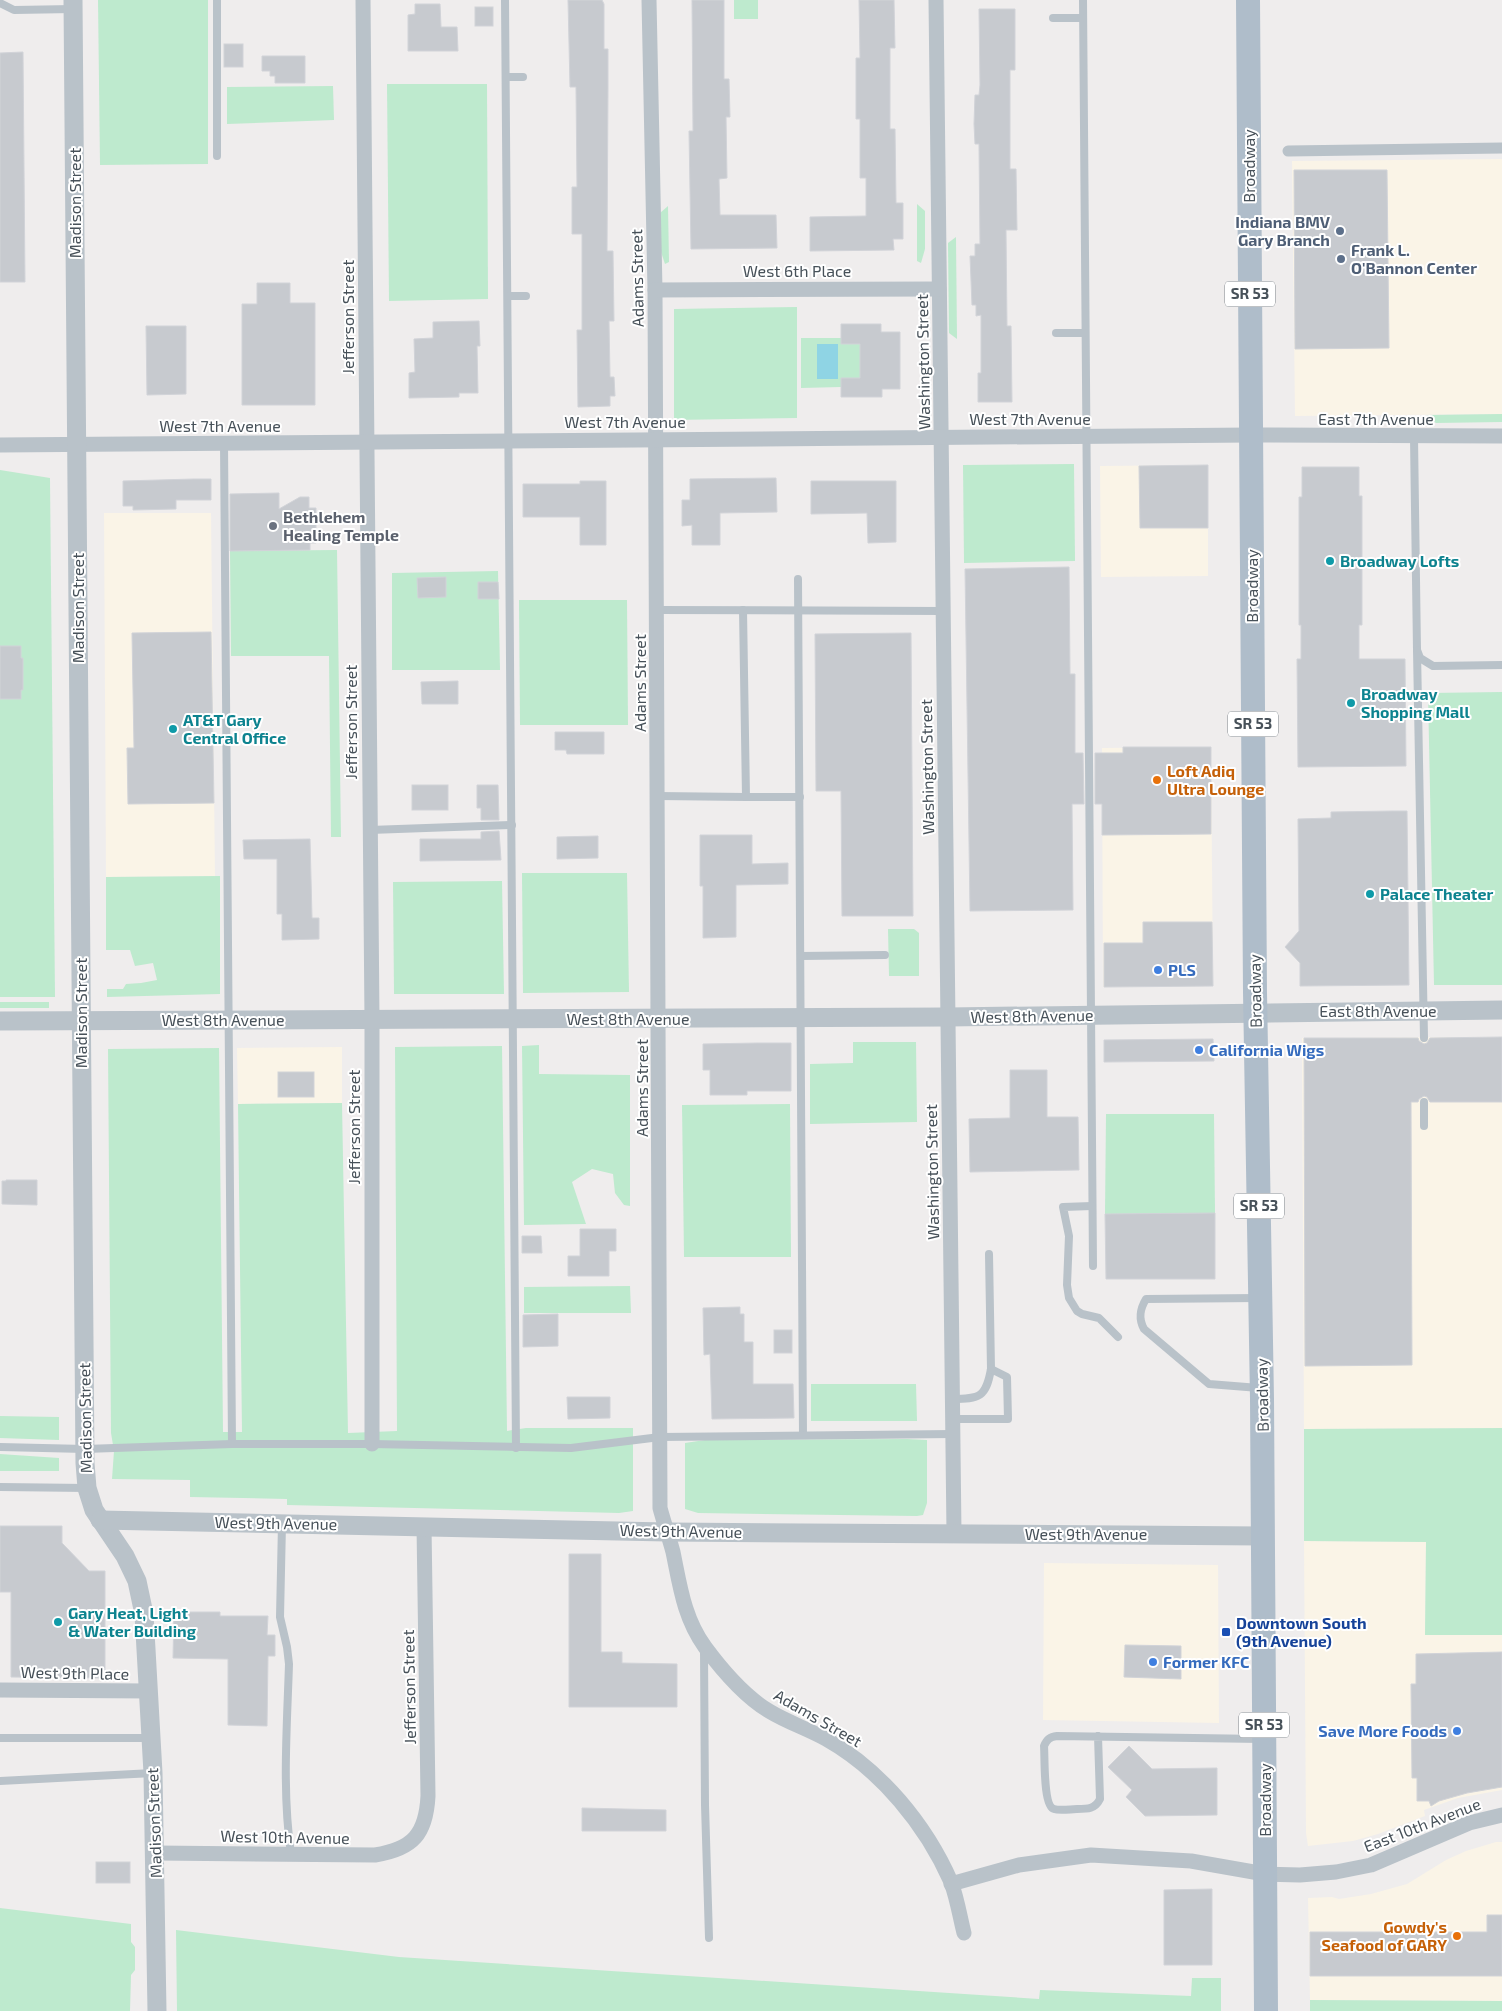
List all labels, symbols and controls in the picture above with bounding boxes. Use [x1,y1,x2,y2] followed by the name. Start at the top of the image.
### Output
[1239,129,1258,203] street label: Broadway
[65,148,84,258] street label: Madison Street
[1235,212,1331,250] place label: Indiana BMV Gary Branch
[1334,225,1346,237] marker: Indiana BMV Gary Branch
[626,229,647,327] street label: Adams Street
[1351,240,1477,277] place label: Frank L. O'Bannon Center
[1335,253,1347,265] marker: Frank L. O'Bannon Center
[338,260,357,374] street label: Jefferson Street
[743,261,851,280] street label: West 6th Place
[1225,282,1275,306] road number: SR 53
[912,294,933,430] street label: Washington Street
[969,409,1091,428] street label: West 7th Avenue
[1318,409,1434,428] street label: East 7th Avenue
[564,412,686,431] street label: West 7th Avenue
[159,416,281,435] street label: West 7th Avenue
[283,507,399,544] place label: Bethlehem Healing Temple
[267,520,279,532] marker: Bethlehem Healing Temple
[1242,549,1261,623] street label: Broadway
[1340,551,1459,571] place label: Broadway Lofts
[68,553,87,663] street label: Madison Street
[1324,555,1336,567] marker: Broadway Lofts
[630,634,649,732] street label: Adams Street
[341,665,360,779] street label: Jefferson Street
[1361,684,1470,721] place label: Broadway Shopping Mall
[1345,697,1357,709] marker: Broadway Shopping Mall
[916,699,937,835] street label: Washington Street
[183,710,286,747] place label: AT&T Gary Central Office
[1228,712,1278,736] road number: SR 53
[167,723,179,735] marker: AT&T Gary Central Office
[1167,761,1264,798] place label: Loft Adiq Ultra Lounge
[1151,774,1163,786] marker: Loft Adiq Ultra Lounge
[1380,884,1493,903] place label: Palace Theater
[1364,888,1376,900] marker: Palace Theater
[1244,954,1265,1028] street label: Broadway
[71,958,90,1068] street label: Madison Street
[1168,960,1196,979] place label: PLS
[1152,964,1164,976] marker: PLS
[1319,1001,1437,1020] street label: East 8th Avenue
[970,1005,1094,1026] street label: West 8th Avenue
[566,1009,690,1028] street label: West 8th Avenue
[161,1010,285,1029] street label: West 8th Avenue
[632,1039,651,1137] street label: Adams Street
[1209,1040,1324,1059] place label: California Wigs
[1193,1044,1205,1056] marker: California Wigs
[344,1070,363,1184] street label: Jefferson Street
[921,1104,942,1240] street label: Washington Street
[1234,1194,1284,1218] road number: SR 53
[1251,1358,1272,1432] street label: Broadway
[74,1363,95,1473] street label: Madison Street
[215,1512,337,1533] street label: West 9th Avenue
[620,1520,742,1541] street label: West 9th Avenue
[1025,1524,1147,1543] street label: West 9th Avenue
[68,1603,197,1640] place label: Gary Heat, Light & Water Building
[1236,1613,1367,1650] place label: Downtown South (9th Avenue)
[52,1616,64,1628] marker: Gary Heat, Light & Water Building
[1220,1626,1232,1638] marker: Downtown South (9th Avenue)
[398,1629,419,1745] street label: Jefferson Street
[1163,1652,1249,1671] place label: Former KFC
[1147,1656,1159,1668] marker: Former KFC
[21,1662,129,1683] street label: West 9th Place
[771,1685,865,1750] street label: Adams Street
[1239,1712,1289,1738] road number: SR 53
[1318,1721,1447,1740] place label: Save More Foods
[1451,1725,1463,1737] marker: Save More Foods
[1255,1763,1274,1837] street label: Broadway
[142,1767,165,1879] street label: Madison Street
[1361,1793,1483,1856] street label: East 10th Avenue
[220,1826,350,1847] street label: West 10th Avenue
[1322,1917,1447,1954] place label: Gowdy's Seafood of GARY
[1451,1930,1463,1942] marker: Gowdy's Seafood of GARY

